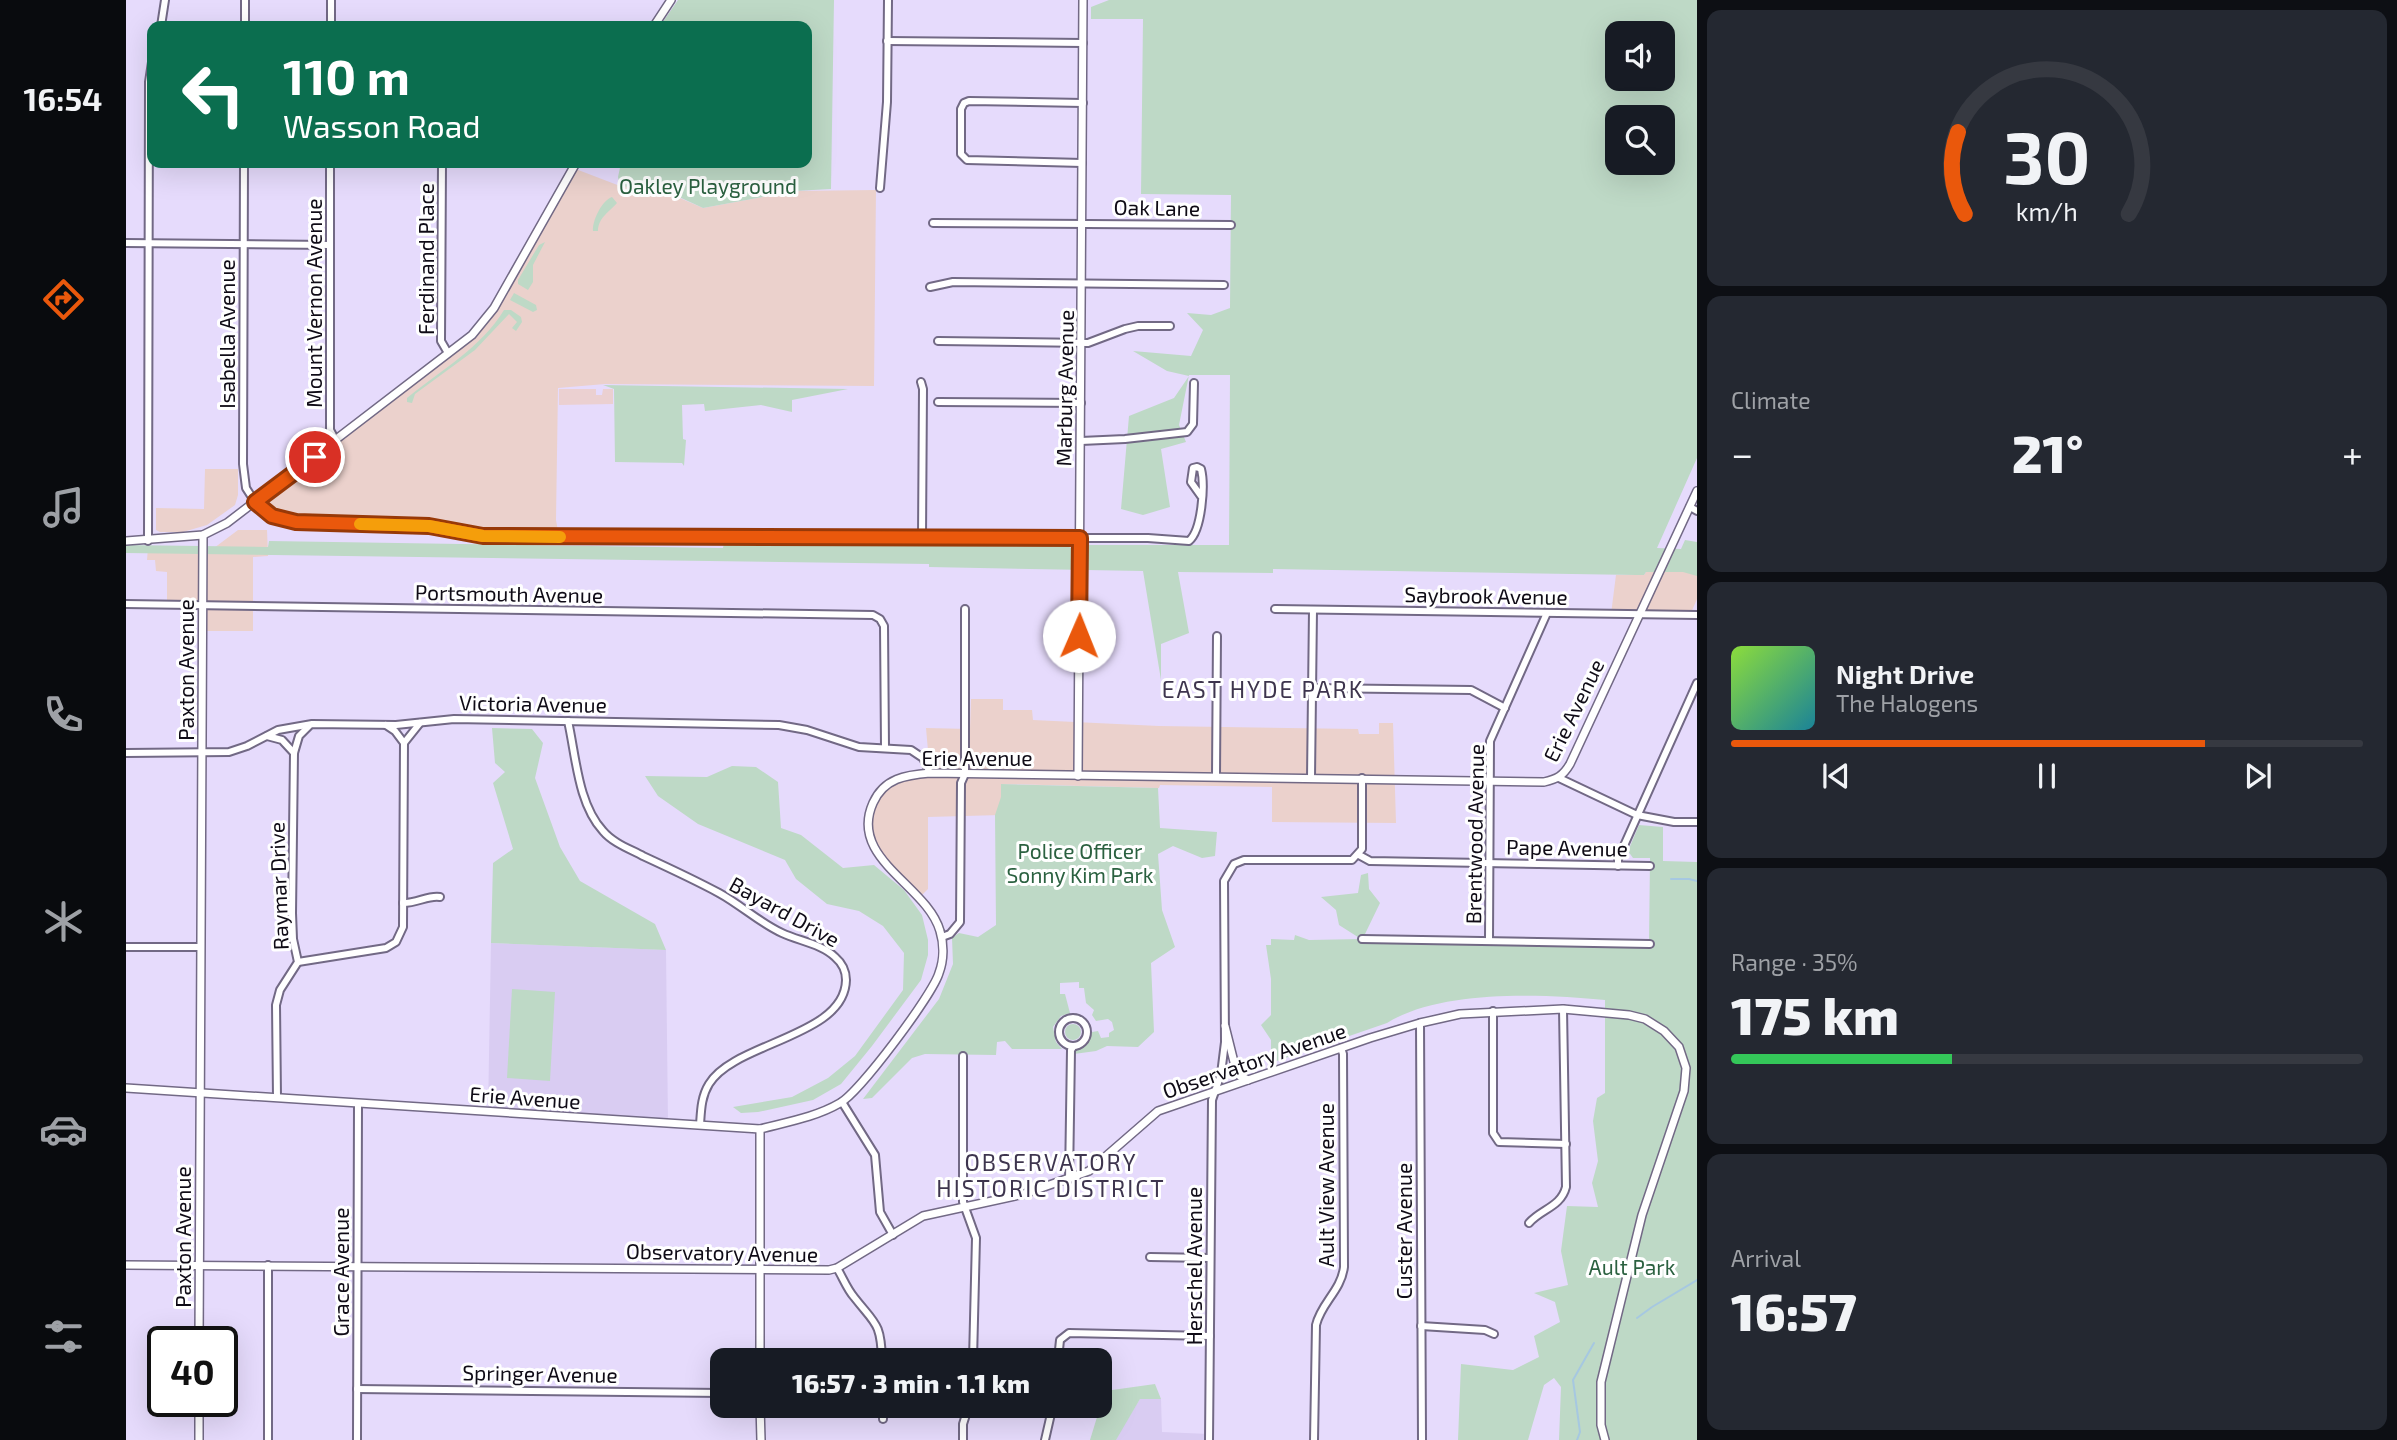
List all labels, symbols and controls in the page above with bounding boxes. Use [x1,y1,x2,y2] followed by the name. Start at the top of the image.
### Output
[1605,21,1675,175] map controls
[1605,21,1675,91] button: sound
[283,46,410,105] text: 110 m
[168,49,259,140] icon: left
[24,79,102,117] text: 16:54
[1605,105,1675,175] button: search
[283,106,481,144] text: Wasson Road
[2003,111,2091,199] text: 30
[619,173,797,198] park label: Oakley Playground
[413,183,438,335] street label: Ferdinand Place
[1114,194,1200,220] street label: Oak Lane
[2016,196,2078,226] text: km/h
[301,198,326,408] street label: Mount Vernon Avenue
[214,259,239,409] street label: Isabella Avenue
[39,275,88,324] icon: directions
[1050,309,1078,467] street label: Marburg Avenue
[1731,386,1811,414] text: Climate
[2012,421,2083,483] text: 21°
[285,427,345,487] pin
[1731,430,1753,476] text: −
[2342,430,2363,476] text: +
[296,438,334,476] icon: arrive
[39,483,88,532] icon: music
[415,579,603,607] street label: Portsmouth Avenue
[1404,581,1568,609] street label: Saybrook Avenue
[173,599,198,741] street label: Paxton Avenue
[1042,599,1116,673] position arrow
[1537,655,1609,765] street label: Erie Avenue
[1836,658,1974,689] text: Night Drive
[1162,675,1364,703] district label: EAST HYDE PARK
[459,689,607,717] street label: Victoria Avenue
[1836,689,1978,717] text: The Halogens
[39,690,88,739] icon: phone
[1460,744,1488,924] street label: Brentwood Avenue
[921,745,1033,770] street label: Erie Avenue
[1817,757,1855,795] icon: previous
[2028,757,2066,795] icon: pause
[2239,757,2277,795] icon: next
[263,822,293,950] street label: Raymar Drive
[1506,833,1628,861] street label: Pape Avenue
[1006,838,1154,887] park label: Police Officer Sonny Kim Park
[726,871,844,951] street label: Bayard Drive
[39,897,88,946] icon: climate
[1731,948,1858,976] text: Range · 35%
[1731,983,1899,1045] text: 175 km
[1159,1017,1349,1103] street label: Observatory Avenue
[469,1081,581,1113] street label: Erie Avenue
[1313,1103,1338,1267] street label: Ault View Avenue
[39,1105,88,1154] icon: car
[936,1148,1166,1202] district label: OBSERVATORY HISTORIC DISTRICT
[1391,1163,1416,1299] street label: Custer Avenue
[170,1166,195,1308] street label: Paxton Avenue
[1181,1187,1206,1345] street label: Herschel Avenue
[328,1207,353,1337] street label: Grace Avenue
[626,1238,818,1266] street label: Observatory Avenue
[1731,1244,1801,1272] text: Arrival
[1589,1254,1676,1279] park label: Ault Park
[1731,1279,1857,1341] text: 16:57
[39,1312,88,1361] icon: filters
[147,1326,238,1417] speed limit sign: 40
[462,1359,618,1387] street label: Springer Avenue
[792,1367,1030,1398] text: 16:57 · 3 min · 1.1 km

